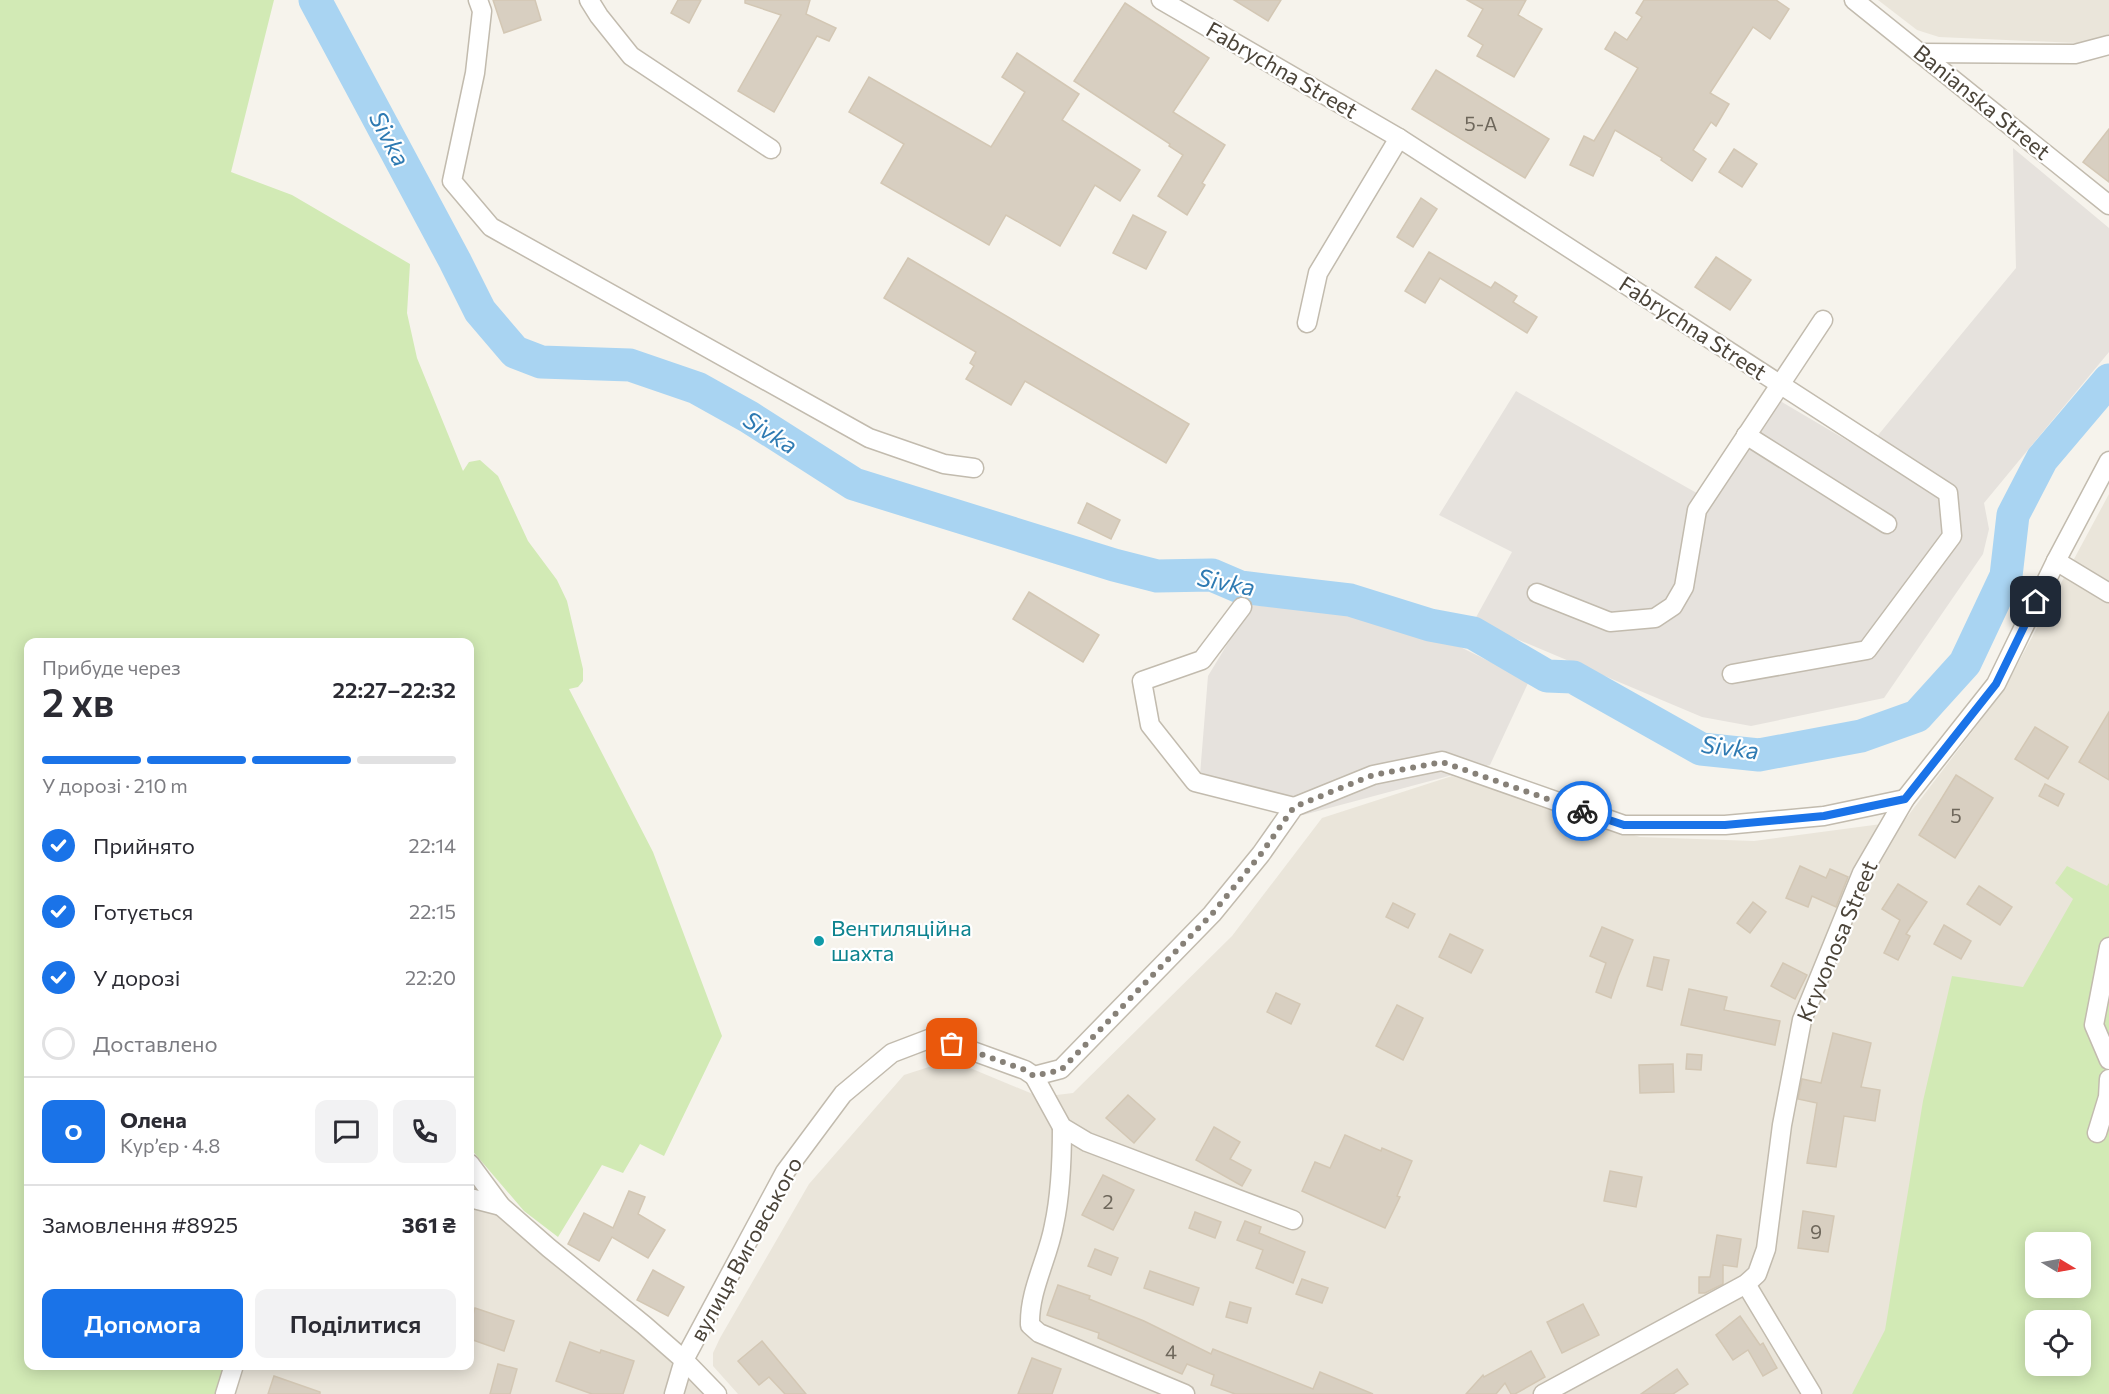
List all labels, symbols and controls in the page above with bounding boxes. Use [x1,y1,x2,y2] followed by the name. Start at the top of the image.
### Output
[1202,15,1363,124] street label: Fabrychna Street
[1909,38,2056,165] street label: Banianska Street
[364,106,417,171] water label: Sivka
[1464,111,1498,135] house number: 5-А
[1614,270,1772,385] street label: Fabrychna Street
[738,404,803,459] water label: Sivka
[1195,562,1258,601] water label: Sivka
[2010,576,2061,627] pin
[2019,585,2052,618] icon: home
[42,655,181,679] text: Прибуде через
[333,676,456,703] text: 22:27–22:32
[42,677,114,725] text: 2 хв
[1700,729,1761,764] water label: Sivka
[42,773,188,797] text: У дорозі · 210 m
[1552,781,1612,841] courier
[1566,795,1599,828] icon: bike
[1950,803,1962,827] house number: 5
[42,829,75,862] icon: check
[93,832,195,859] text: Прийнято
[409,833,456,857] text: 22:14
[1790,856,1883,1025] street label: Kryvonosa Street
[42,895,75,928] icon: check
[93,898,193,925] text: Готується
[409,899,456,923] text: 22:15
[831,914,972,966] place label: Вентиляційна шахта
[812,934,826,948] marker: Вентиляційна шахта
[42,961,75,994] icon: check
[93,964,180,991] text: У дорозі
[405,965,456,989] text: 22:20
[926,1018,977,1069] pin
[935,1027,968,1060] icon: bag
[93,1030,218,1057] text: Доставлено
[315,1100,378,1163] button: chat
[393,1100,456,1163] button: phone
[120,1106,187,1133] text: Олена
[65,1118,82,1145] text: О
[120,1133,220,1157] text: Кур’єр · 4.8
[684,1152,807,1346] street label: вулиця Виговського
[1102,1189,1114,1213] house number: 2
[42,1211,238,1238] text: Замовлення #8925
[402,1211,456,1238] text: 361 ₴
[1810,1219,1822,1243] house number: 9
[2025,1232,2091,1298] north arrow
[2025,1232,2091,1376] map controls
[42,1289,243,1358] button: Допомога
[255,1289,456,1358] button: Поділитися
[2025,1310,2091,1376] button: locate
[1165,1339,1177,1363] house number: 4

